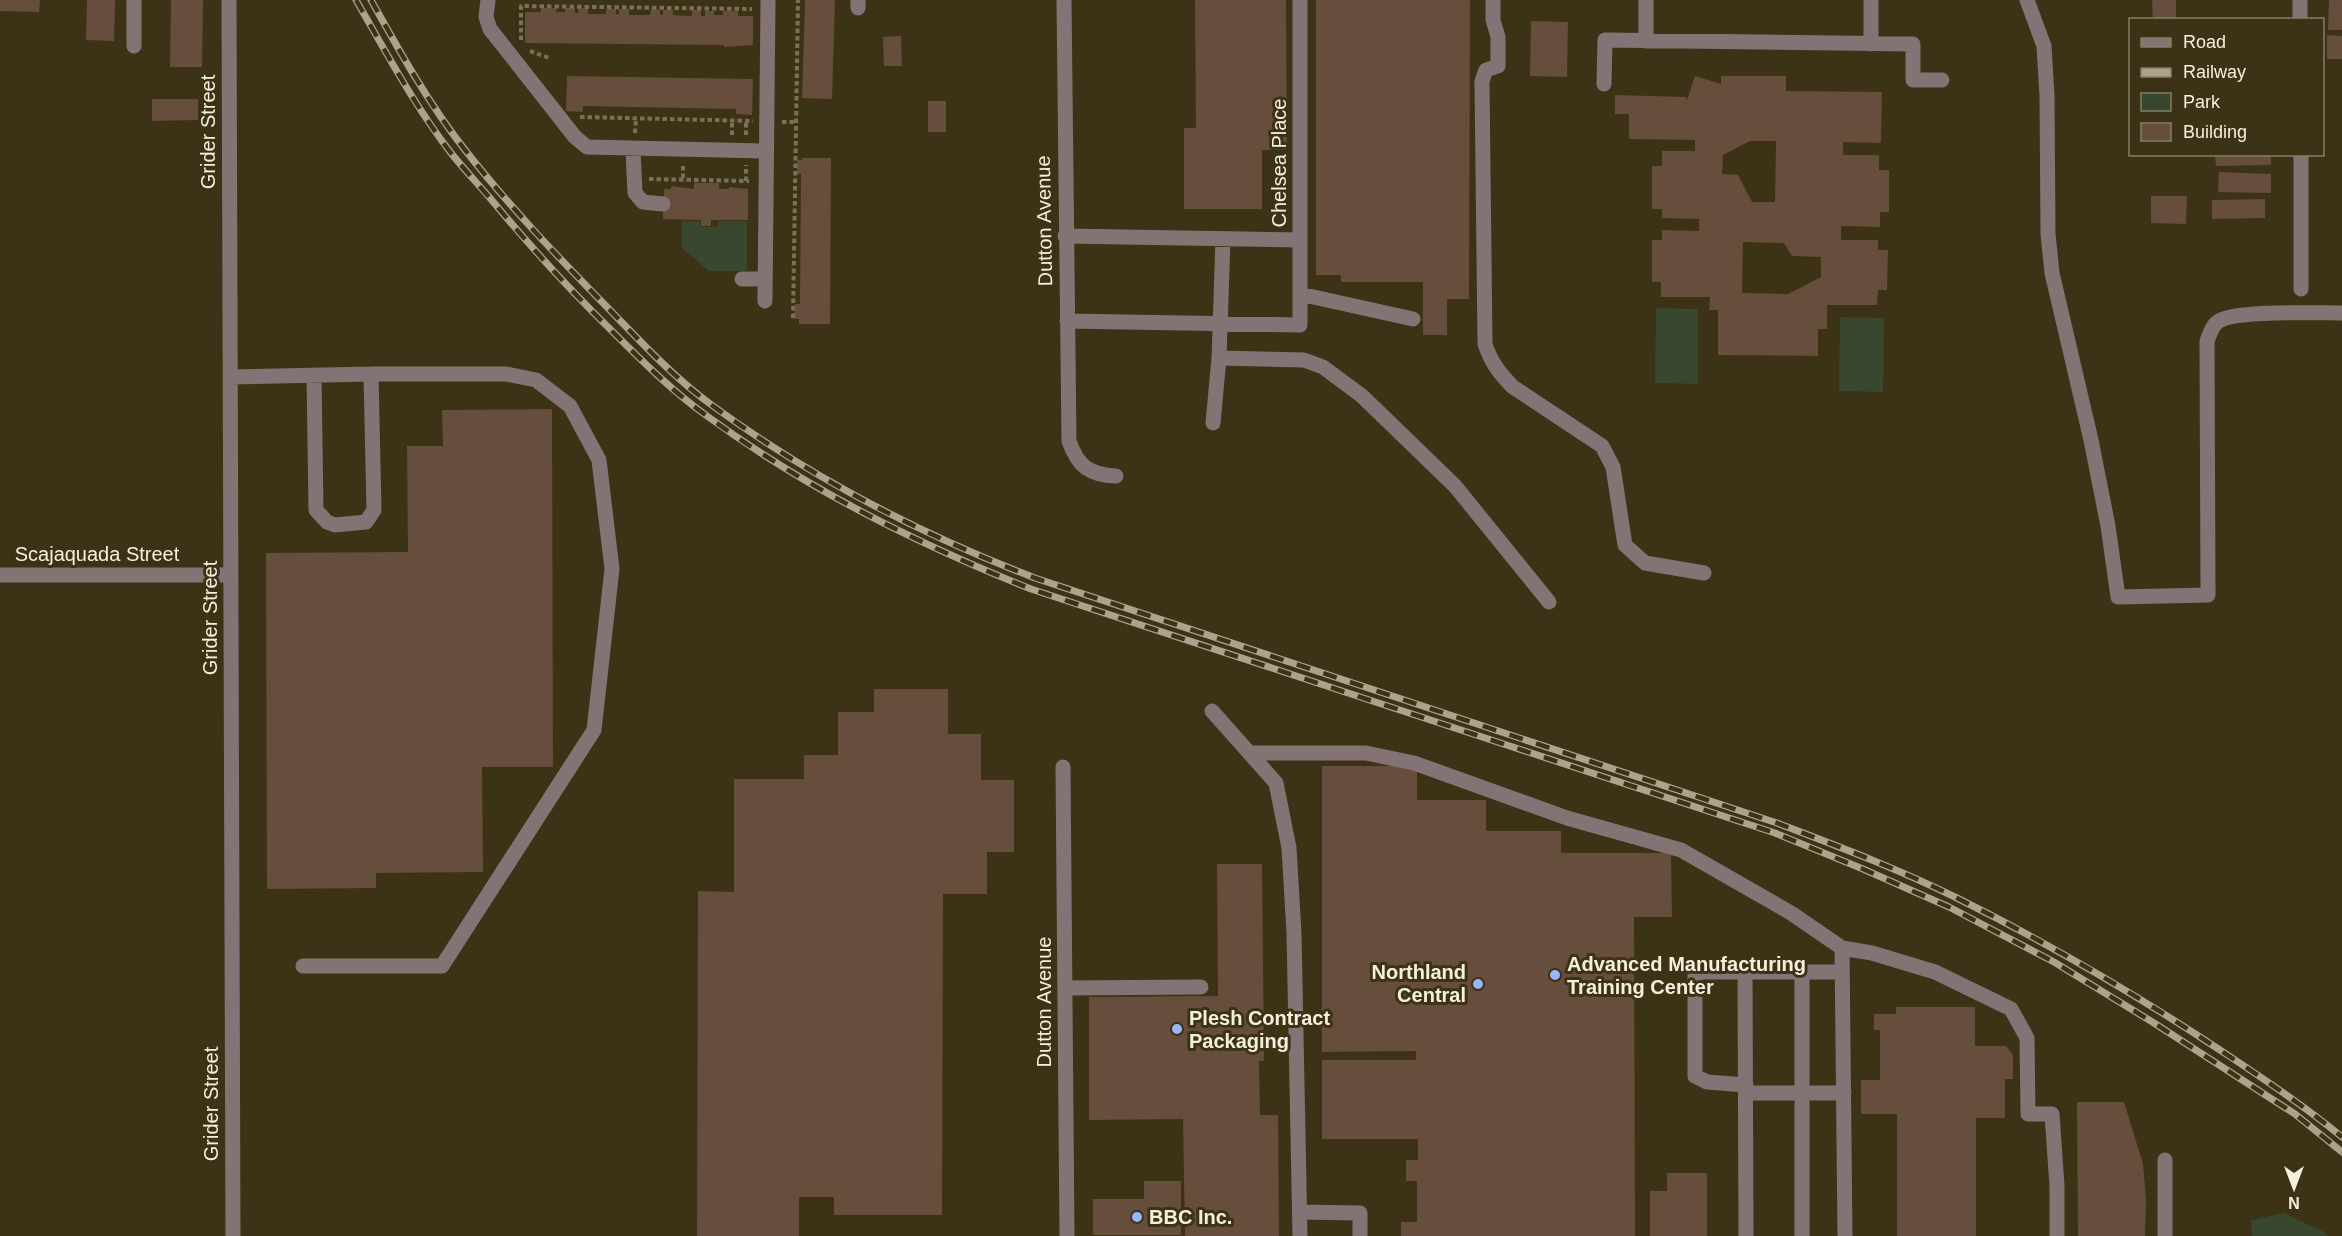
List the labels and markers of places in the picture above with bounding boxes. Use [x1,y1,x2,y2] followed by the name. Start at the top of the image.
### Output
[1567,953,1806,998] place label: Advanced Manufacturing Training Center
[1372,961,1466,1006] place label: Northland Central
[1548,968,1562,982] marker: Advanced Manufacturing Training Center
[1471,977,1485,991] marker: Northland Central
[1189,1007,1330,1052] place label: Plesh Contract Packaging
[1170,1022,1184,1036] marker: Plesh Contract Packaging
[1149,1206,1232,1228] place label: BBC Inc.
[1130,1210,1144,1224] marker: BBC Inc.

